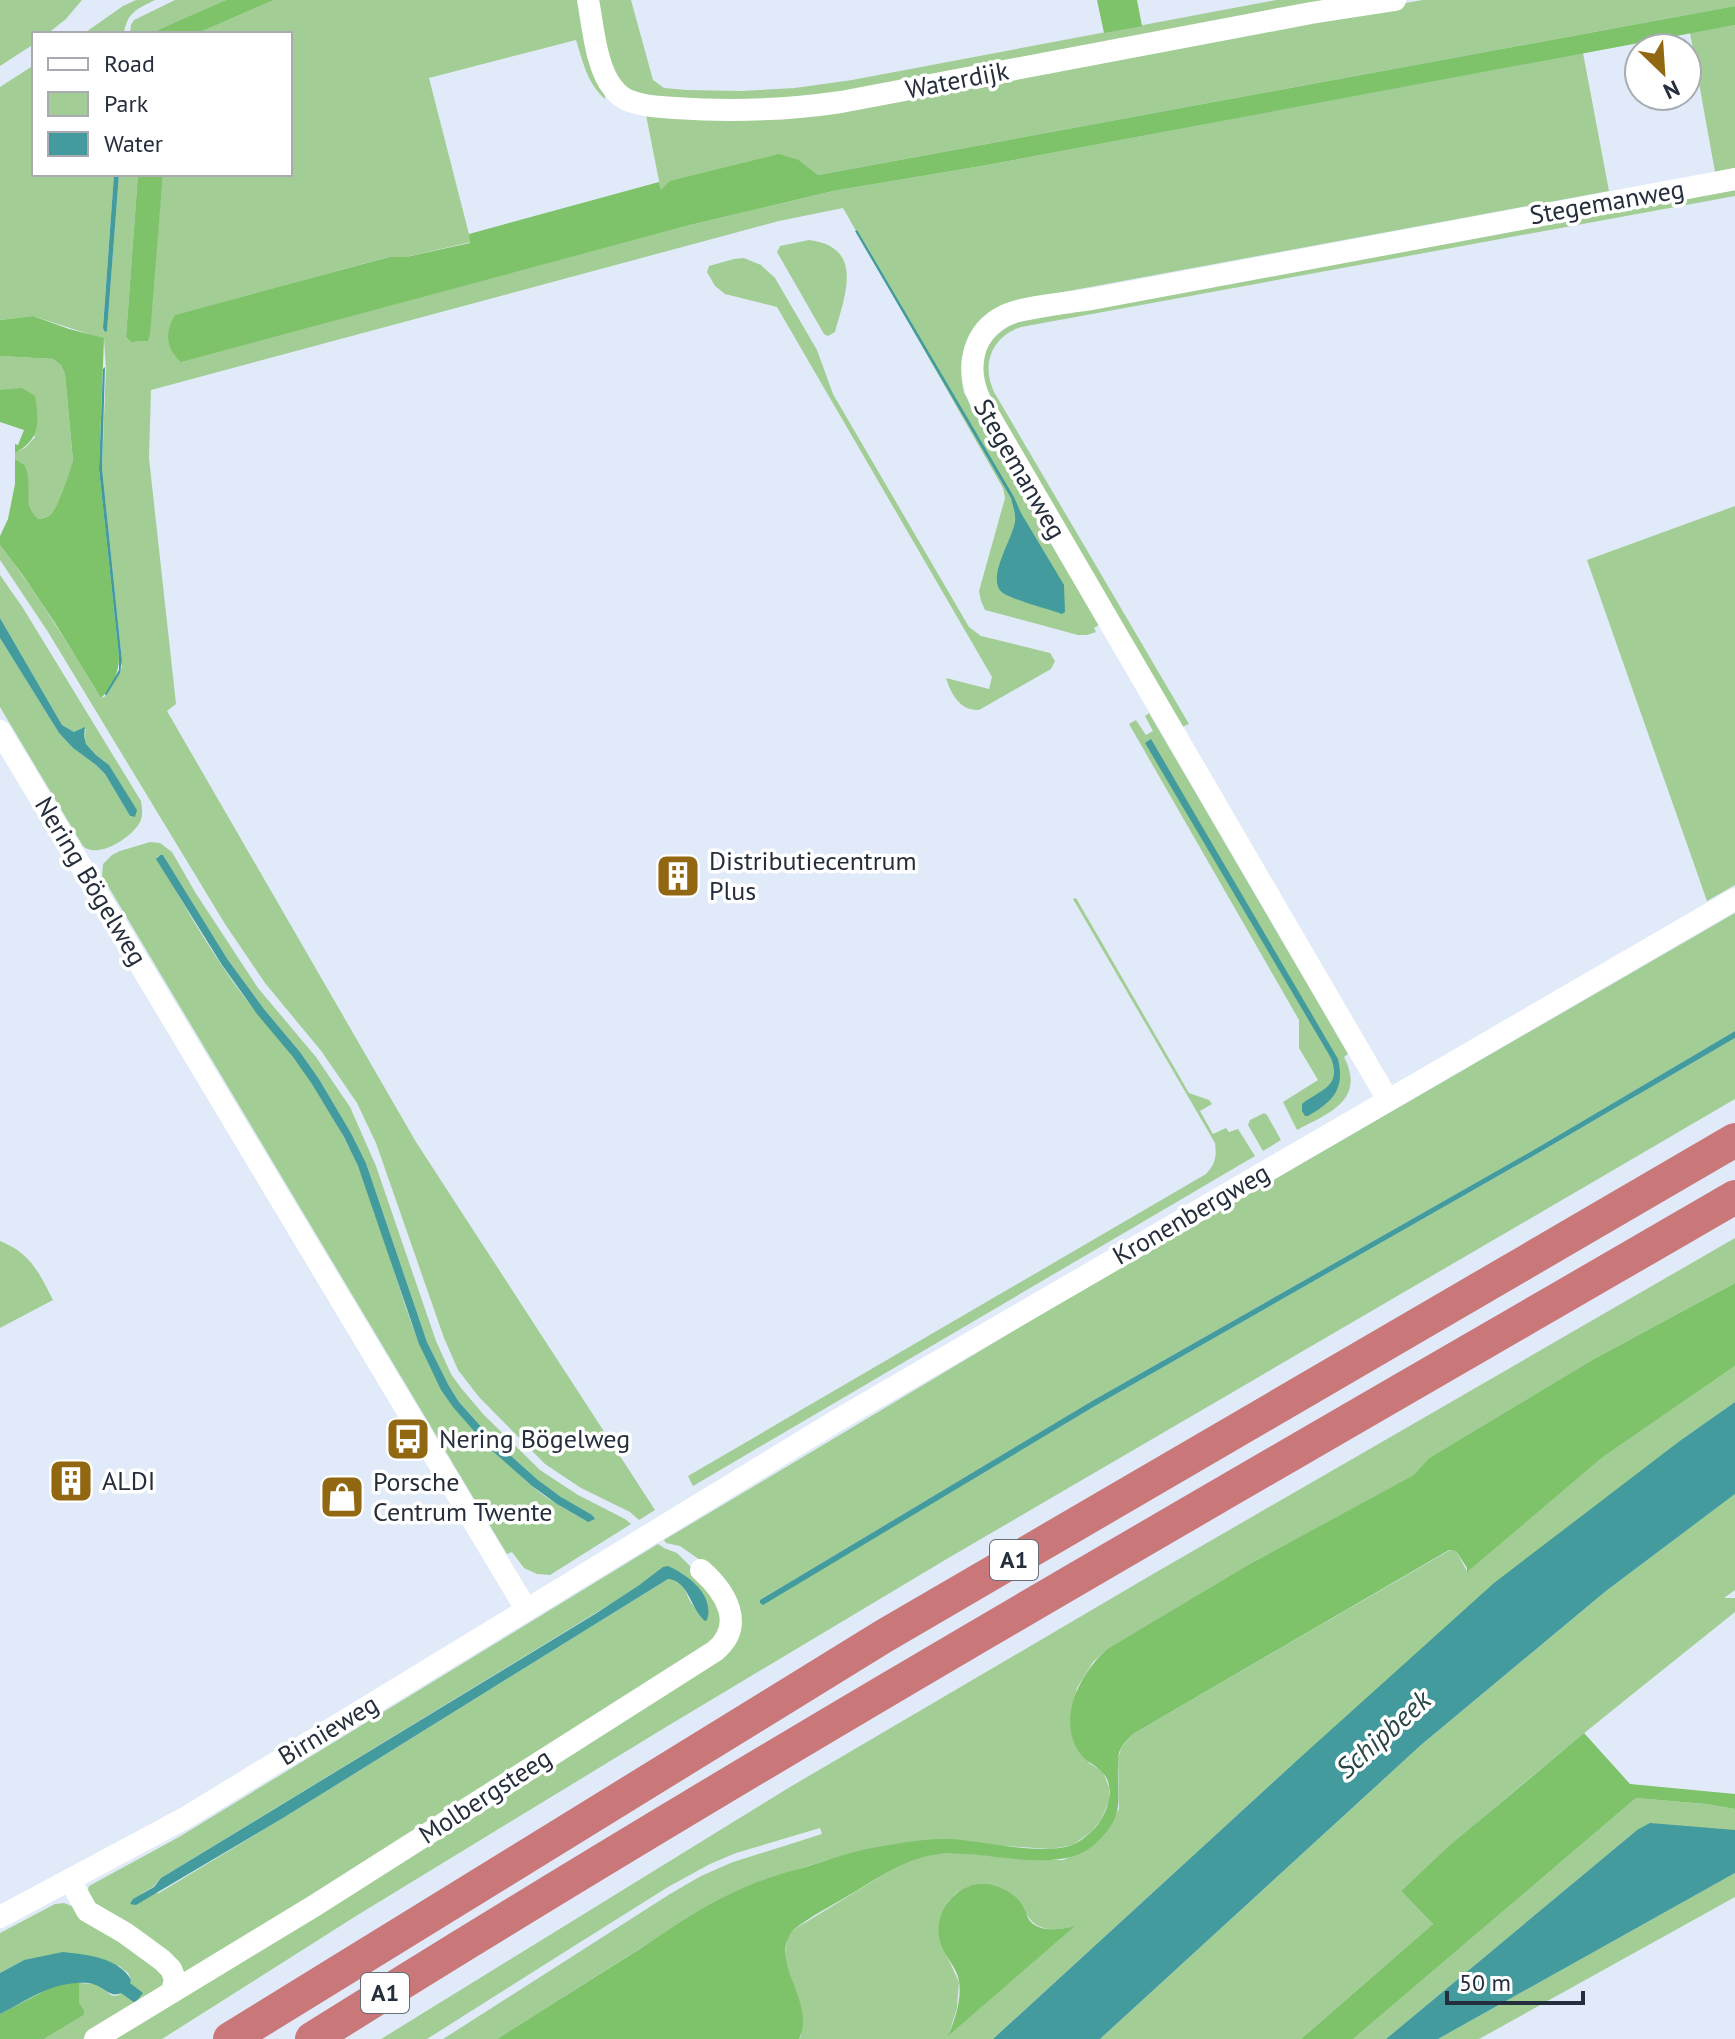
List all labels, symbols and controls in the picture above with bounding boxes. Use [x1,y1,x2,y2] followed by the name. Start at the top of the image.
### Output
[32,32,292,176] legend
[1623,32,1703,112] north arrow
[104,48,155,79] text: Road
[903,53,1012,106] street label: Waterdijk
[1659,74,1684,106] text: N
[104,88,149,119] text: Park
[104,128,163,159] text: Water
[1527,172,1687,231] street label: Stegemanweg
[967,393,1074,545] street label: Stegemanweg
[28,790,155,971] street label: Nering Bögelweg
[709,844,917,907] place label: Distributiecentrum Plus
[654,852,702,900] building icon: Distributiecentrum Plus
[1107,1155,1275,1272] street label: Kronenbergweg
[384,1415,432,1463] bus stop icon: Nering Bögelweg
[439,1422,630,1455] place label: Nering Bögelweg
[47,1457,95,1505] building icon: ALDI
[102,1464,155,1497] place label: ALDI
[373,1465,552,1528] place label: Porsche Centrum Twente
[318,1473,366,1521] shop icon: Porsche Centrum Twente
[990,1540,1038,1580] road number: A1
[1327,1680,1439,1786] water label: Schipbeek
[272,1687,384,1772] street label: Birnieweg
[412,1741,557,1851] street label: Molbergsteeg
[1447,1955,1583,2005] scale bar
[1459,1967,1511,1998] text: 50 m
[361,1973,409,2013] road number: A1

